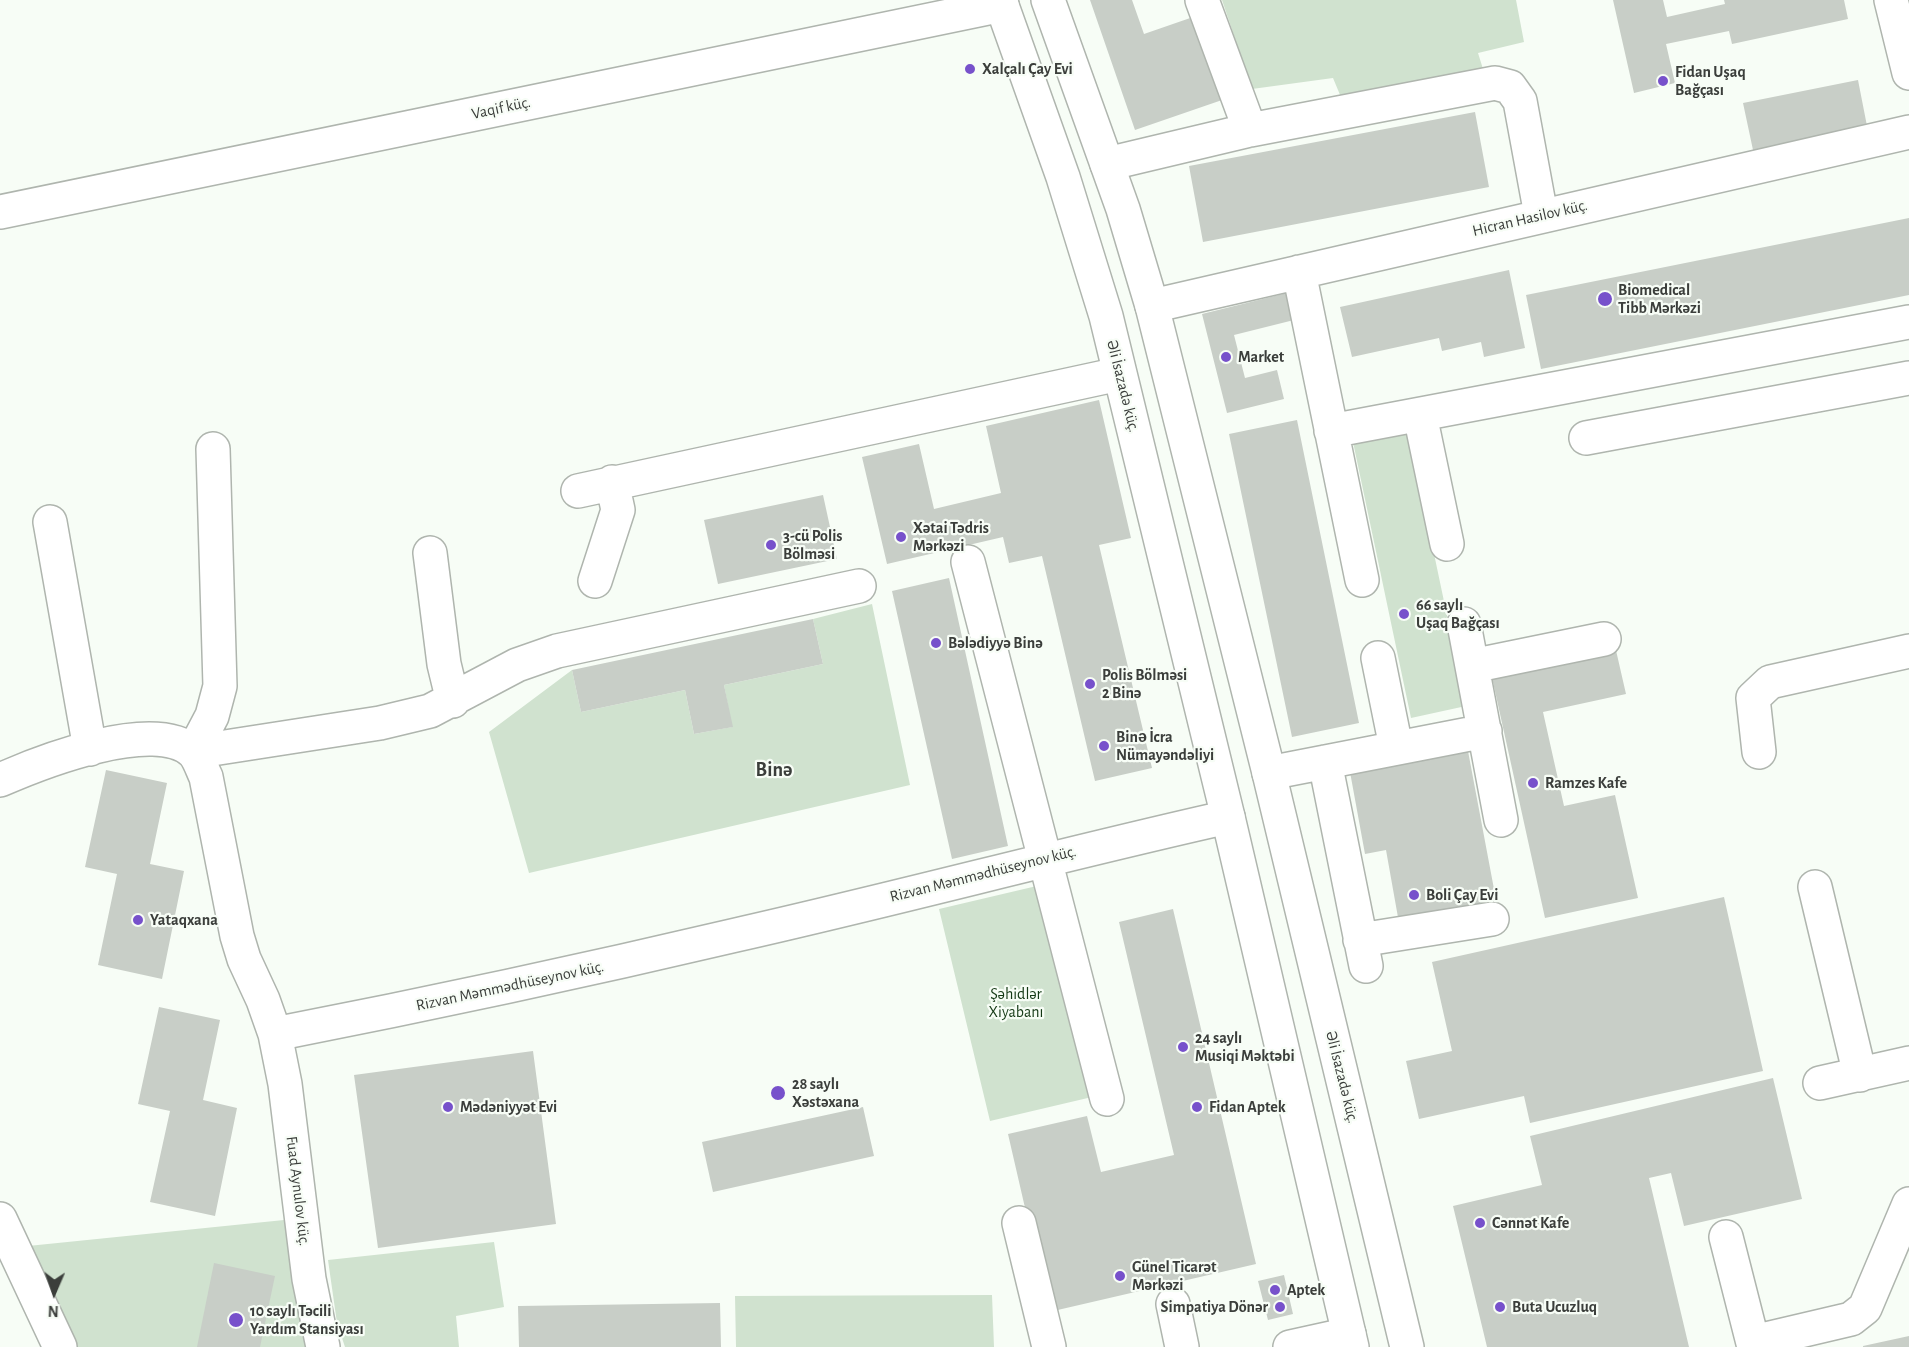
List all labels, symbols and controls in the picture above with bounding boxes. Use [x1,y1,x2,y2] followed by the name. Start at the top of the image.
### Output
[982,59,1073,79] place label: Xalçalı Çay Evi
[963,62,977,76] marker: Xalçalı Çay Evi
[1675,62,1746,100] place label: Fidan Uşaq Bağçası
[1656,74,1670,88] marker: Fidan Uşaq Bağçası
[470,92,532,124] street label: Vaqif küç.
[1471,195,1589,241] street label: Hicran Hasilov küç.
[1618,280,1701,318] place label: Biomedical Tibb Mərkəzi
[1596,290,1614,308] marker: Biomedical Tibb Mərkəzi
[1102,338,1144,434] street label: Əli İsazadə küç.
[1238,347,1284,367] place label: Market
[1219,350,1233,364] marker: Market
[913,518,989,556] place label: Xətai Tədris Mərkəzi
[783,526,842,564] place label: 3-cü Polis Bölməsi
[894,530,908,544] marker: Xətai Tədris Mərkəzi
[764,538,778,552] marker: 3-cü Polis Bölməsi
[1416,595,1500,633] place label: 66 saylı Uşaq Bağçası
[1397,607,1411,621] marker: 66 saylı Uşaq Bağçası
[948,633,1043,653] place label: Bələdiyyə Binə
[929,636,943,650] marker: Bələdiyyə Binə
[1102,665,1187,703] place label: Polis Bölməsi 2 Binə
[1083,677,1097,691] marker: Polis Bölməsi 2 Binə
[1116,727,1214,765] place label: Binǝ İcra Nümayəndəliyi
[1097,739,1111,753] marker: Binǝ İcra Nümayəndəliyi
[756,758,792,782] district label: Binə
[1545,773,1627,793] place label: Ramzes Kafe
[1526,776,1540,790] marker: Ramzes Kafe
[888,842,1078,906] street label: Rizvan Məmmədhüseynov küç.
[1426,885,1498,905] place label: Boli Çay Evi
[1407,888,1421,902] marker: Boli Çay Evi
[150,910,218,930] place label: Yataqxana
[131,913,145,927] marker: Yataqxana
[414,957,606,1015] street label: Rizvan Məmmədhüseynov küç.
[989,984,1043,1022] park label: Şəhidlər Xiyabanı
[1195,1028,1295,1066] place label: 24 saylı Musiqi Məktəbi
[1321,1029,1363,1125] street label: Əli İsazadə küç.
[1176,1040,1190,1054] marker: 24 saylı Musiqi Məktəbi
[792,1074,859,1112] place label: 28 saylı Xəstəxana
[769,1084,787,1102] marker: 28 saylı Xəstəxana
[460,1097,557,1117] place label: Mədəniyyət Evi
[1209,1097,1286,1117] place label: Fidan Aptek
[441,1100,455,1114] marker: Mədəniyyət Evi
[1190,1100,1204,1114] marker: Fidan Aptek
[282,1135,314,1247] street label: Fuad Aynulov küç.
[1492,1213,1569,1233] place label: Cənnət Kafe
[1473,1216,1487,1230] marker: Cənnət Kafe
[1132,1257,1216,1295] place label: Günel Ticarət Mərkəzi
[24,1263,84,1323] north arrow
[1113,1269,1127,1283] marker: Günel Ticarət Mərkəzi
[1287,1280,1325,1300] place label: Aptek
[1268,1283,1282,1297] marker: Aptek
[1161,1297,1268,1317] place label: Simpatiya Dönər
[1512,1297,1597,1317] place label: Buta Ucuzluq
[1273,1300,1287,1314] marker: Simpatiya Dönər
[1493,1300,1507,1314] marker: Buta Ucuzluq
[250,1301,364,1339] place label: 10 saylı Təcili Yardım Stansiyası
[48,1303,59,1319] text: N
[227,1311,245,1329] marker: 10 saylı Təcili Yardım Stansiyası

